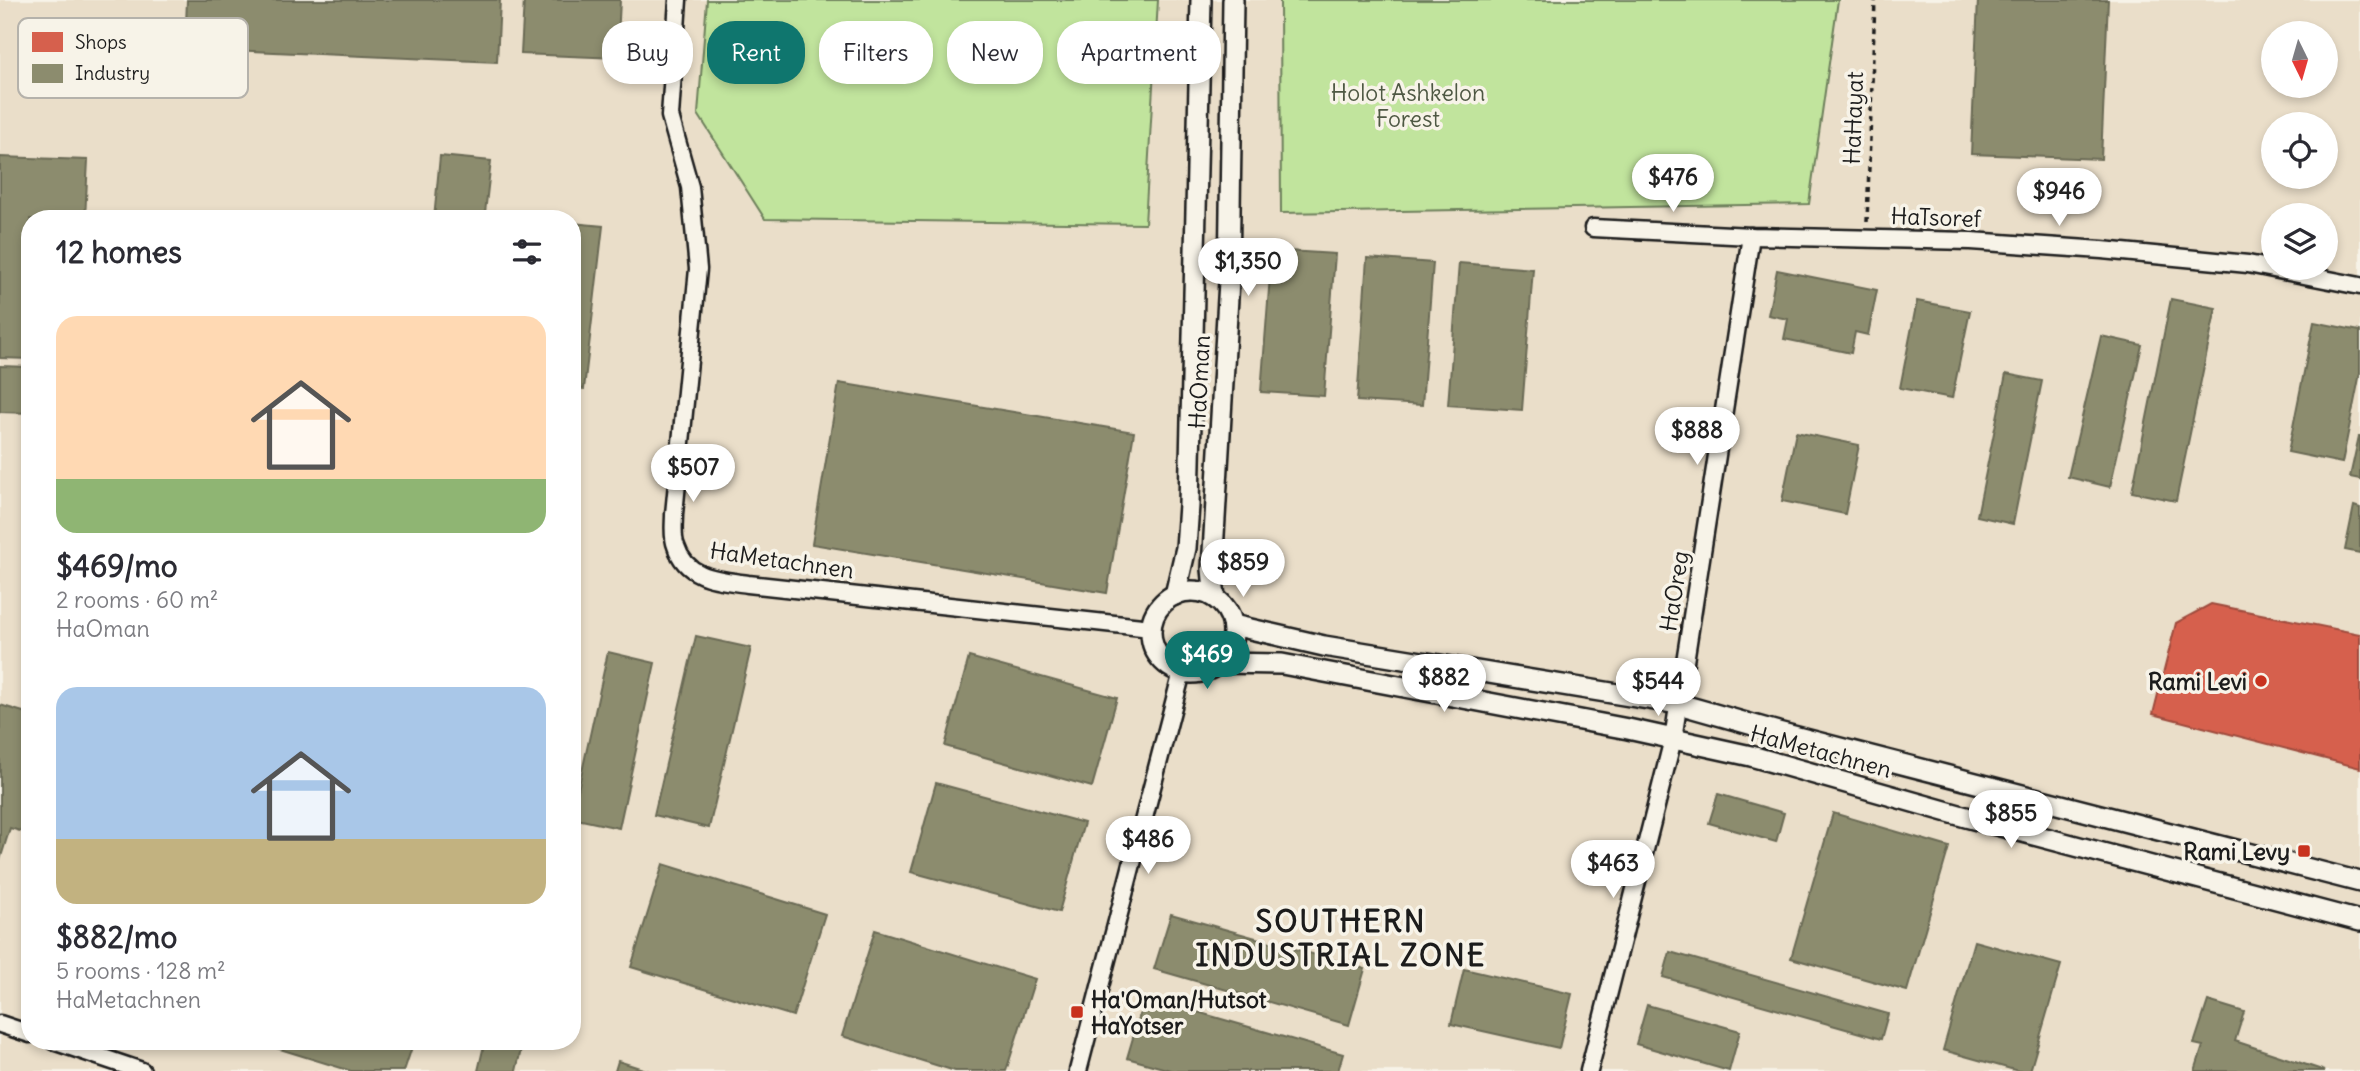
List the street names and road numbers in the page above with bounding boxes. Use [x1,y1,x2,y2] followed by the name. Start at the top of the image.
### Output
[1837,71,1869,165] street label: HaHayat
[1890,201,1982,233] street label: HaTsoref
[1182,334,1216,430] street label: HaOman
[708,536,856,584] street label: HaMetachnen
[1653,549,1695,633] street label: HaOreg
[1747,718,1895,784] street label: HaMetachnen

